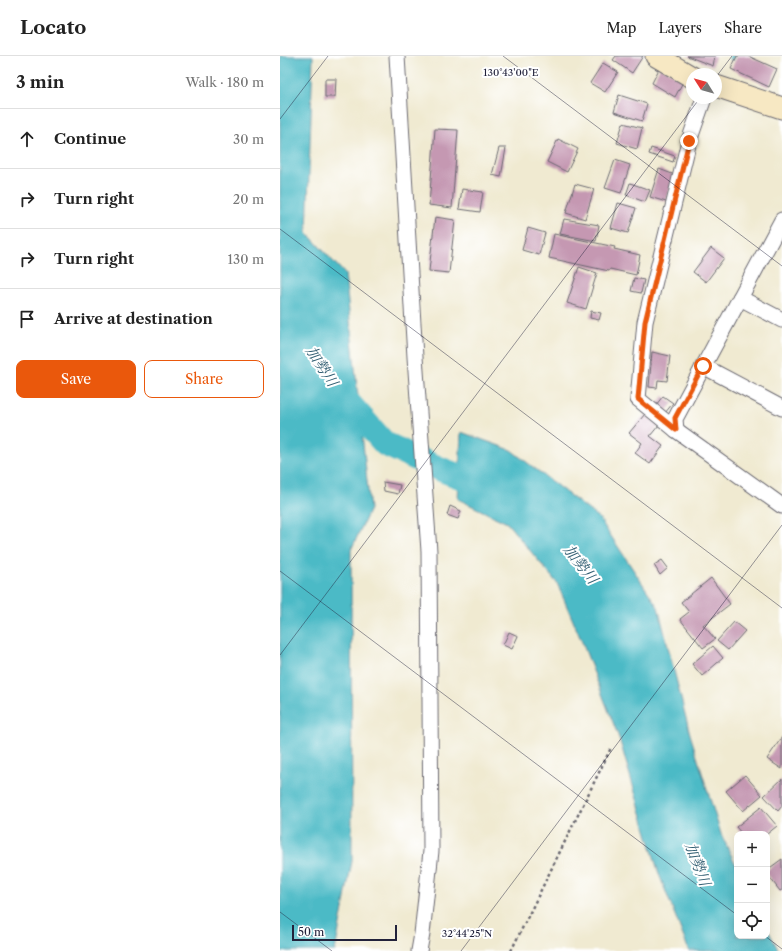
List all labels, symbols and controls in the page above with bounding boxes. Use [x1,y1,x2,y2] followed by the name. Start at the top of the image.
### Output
[20,16,86,39] text: Locato
[606,19,636,37] text: Map
[658,19,702,37] text: Layers
[724,19,762,37] text: Share
[483,66,539,79] text: 130°43'00"E
[686,68,722,104] north arrow
[16,72,65,92] text: 3 min
[185,74,264,90] text: Walk · 180 m
[16,128,38,150] icon: ahead
[54,129,126,148] text: Continue
[233,131,264,147] text: 30 m
[680,132,698,150] route end
[16,188,38,210] icon: right
[54,189,134,208] text: Turn right
[233,191,264,207] text: 20 m
[16,248,38,270] icon: right
[54,249,134,268] text: Turn right
[228,251,264,267] text: 130 m
[16,308,38,330] icon: arrive
[54,309,213,328] text: Arrive at destination
[302,342,343,392] water label: 加勢川
[694,357,712,375] route start
[16,360,136,398] button: Save
[144,360,264,398] button: Share
[560,540,604,589] water label: 加勢川
[734,831,770,939] map controls
[734,831,770,867] button: +
[681,840,716,890] water label: 加勢川
[734,867,770,903] button: −
[734,903,770,939] button: locate
[292,923,397,942] scale bar
[298,925,324,939] text: 50 m
[442,927,492,940] text: 32°44'25"N

